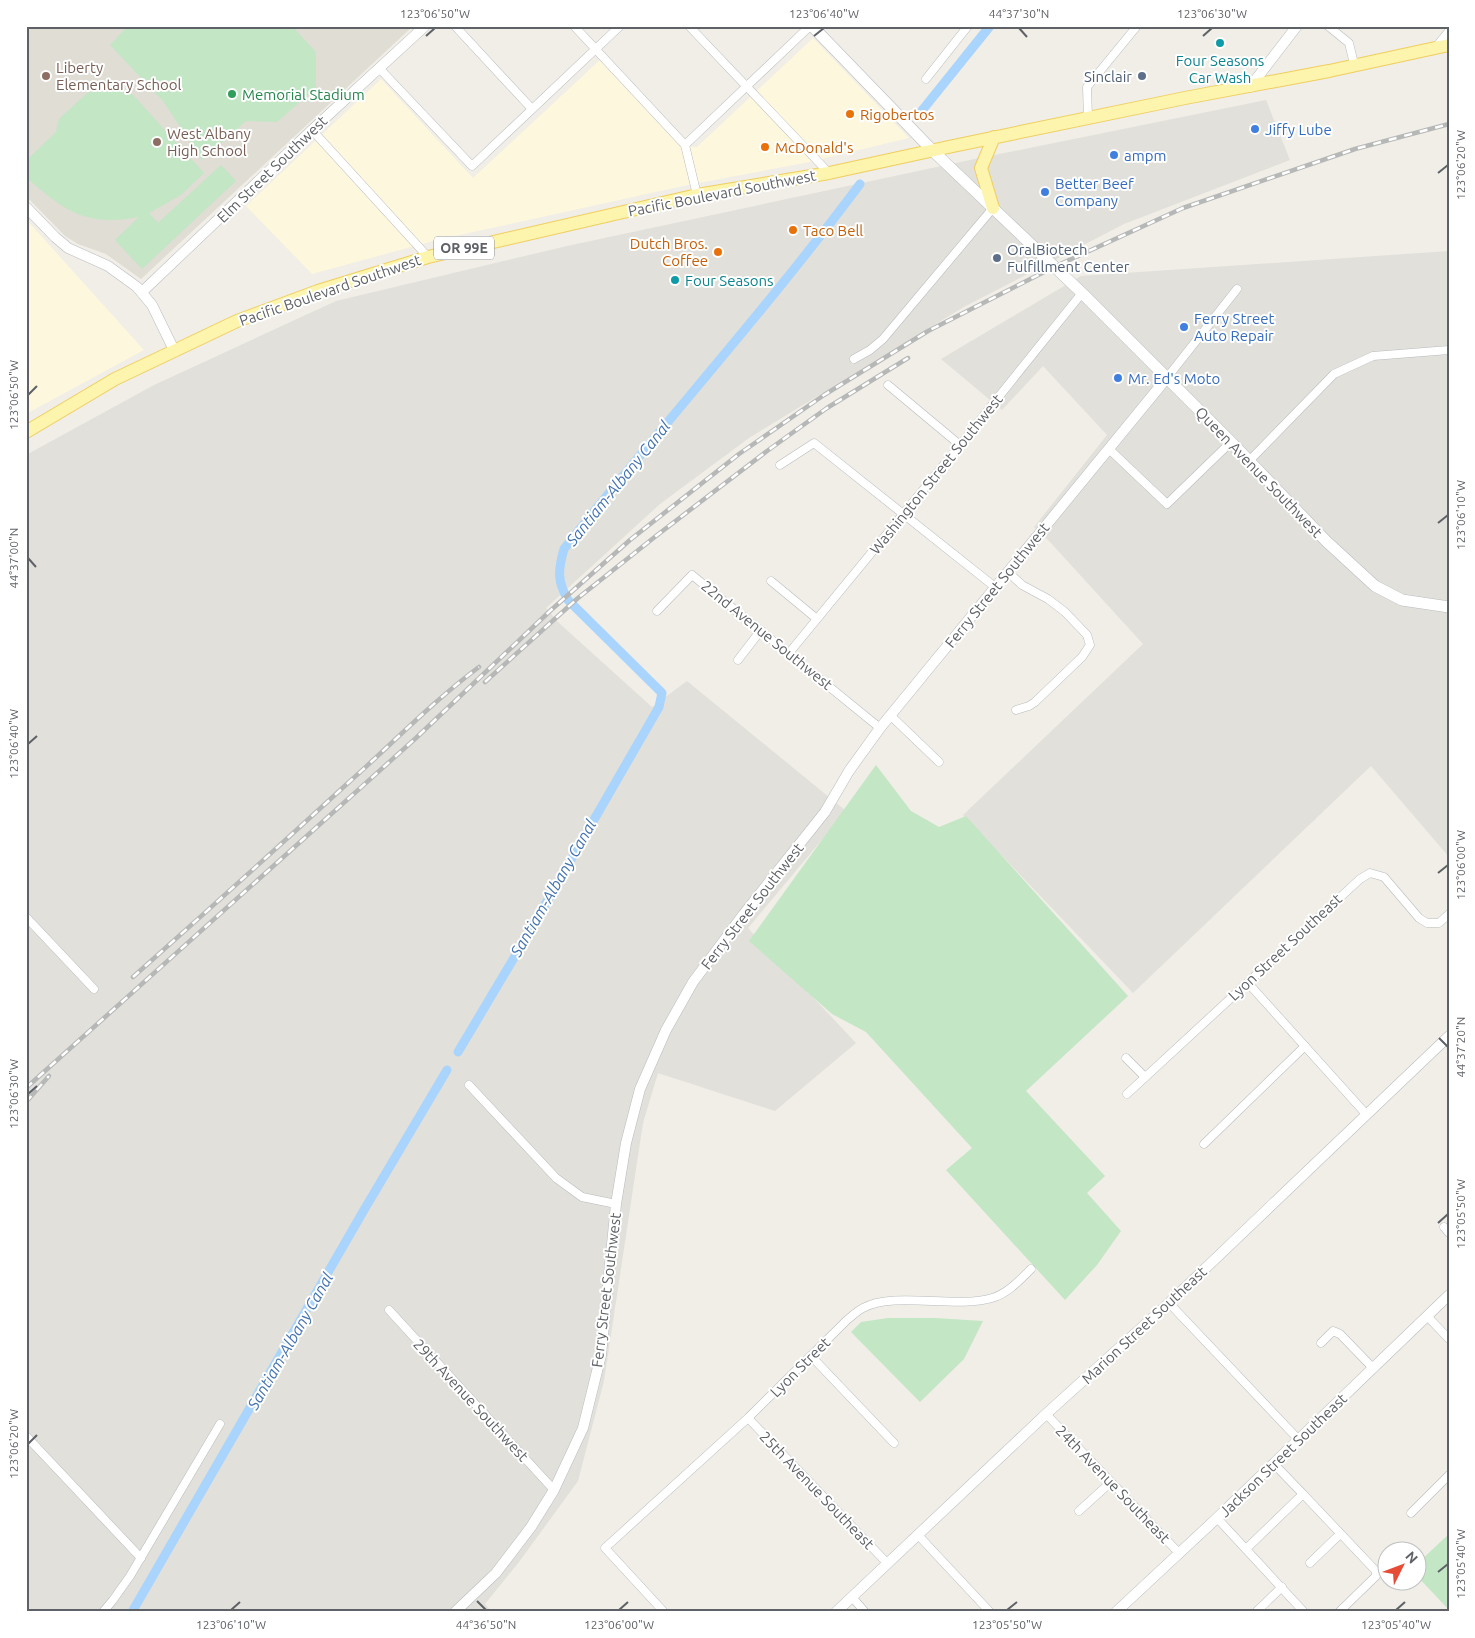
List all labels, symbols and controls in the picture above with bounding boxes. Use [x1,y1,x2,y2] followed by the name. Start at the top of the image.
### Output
[400,7,470,20] text: 123°06'50"W
[789,7,859,20] text: 123°06'40"W
[989,7,1049,20] text: 44°37'30"N
[1177,7,1247,20] text: 123°06'30"W
[1214,37,1226,49] marker: Four Seasons Car Wash
[1176,52,1264,86] place label: Four Seasons Car Wash
[56,59,182,93] place label: Liberty Elementary School
[1084,68,1132,85] place label: Sinclair
[40,70,52,82] marker: Liberty Elementary School
[1136,70,1148,82] marker: Sinclair
[242,86,365,103] place label: Memorial Stadium
[226,88,238,100] marker: Memorial Stadium
[860,106,934,123] place label: Rigobertos
[844,108,856,120] marker: Rigobertos
[214,112,330,226] street label: Elm Street Southwest
[1265,121,1332,138] place label: Jiffy Lube
[1249,123,1261,135] marker: Jiffy Lube
[167,125,251,159] place label: West Albany High School
[1454,130,1467,200] text: 123°06'20"W
[151,136,163,148] marker: West Albany High School
[775,139,853,156] place label: McDonald's
[759,141,771,153] marker: McDonald's
[1124,147,1166,164] place label: ampm
[1108,149,1120,161] marker: ampm
[627,166,817,220] street label: Pacific Boulevard Southwest
[1055,175,1134,209] place label: Better Beef Company
[1039,186,1051,198] marker: Better Beef Company
[803,222,863,239] place label: Taco Bell
[787,224,799,236] marker: Taco Bell
[630,235,708,269] place label: Dutch Bros. Coffee
[434,237,494,260] road number: OR 99E
[1007,241,1130,275] place label: OralBiotech Fulfillment Center
[712,246,724,258] marker: Dutch Bros. Coffee
[237,251,423,329] street label: Pacific Boulevard Southwest
[991,252,1003,264] marker: OralBiotech Fulfillment Center
[685,272,774,289] place label: Four Seasons
[669,274,681,286] marker: Four Seasons
[1194,310,1275,344] place label: Ferry Street Auto Repair
[1178,321,1190,333] marker: Ferry Street Auto Repair
[7,360,20,430] text: 123°06'50"W
[1128,370,1220,387] place label: Mr. Ed's Moto
[1112,372,1124,384] marker: Mr. Ed's Moto
[866,390,1006,557] street label: Washington Street Southwest
[1192,403,1326,541] street label: Queen Avenue Southwest
[562,417,674,550] water label: Santiam-Albany Canal
[1454,480,1467,550] text: 123°06'10"W
[941,519,1053,651] street label: Ferry Street Southwest
[7,528,20,588] text: 44°37'00"N
[698,577,836,693] street label: 22nd Avenue Southwest
[7,709,20,779] text: 123°06'40"W
[506,816,600,960] water label: Santiam-Albany Canal
[1454,830,1467,900] text: 123°06'00"W
[697,839,807,973] street label: Ferry Street Southwest
[1225,890,1345,1004] street label: Lyon Street Southeast
[1454,1017,1467,1077] text: 44°37'20"N
[7,1059,20,1129] text: 123°06'30"W
[1454,1179,1467,1249] text: 123°05'50"W
[588,1212,624,1368] street label: Ferry Street Southwest
[1078,1263,1210,1387] street label: Marion Street Southeast
[243,1269,337,1413] water label: Santiam-Albany Canal
[767,1334,833,1400] street label: Lyon Street
[410,1335,532,1465] street label: 29th Avenue Southwest
[1216,1390,1350,1520] street label: Jackson Street Southeast
[7,1409,20,1479] text: 123°06'20"W
[1052,1422,1174,1546] street label: 24th Avenue Southeast
[756,1428,878,1552] street label: 25th Avenue Southeast
[1454,1529,1467,1599] text: 123°05'40"W
[1378,1540,1428,1590] north arrow
[1402,1548,1421,1567] text: N
[196,1618,266,1631] text: 123°06'10"W
[456,1618,516,1631] text: 44°36'50"N
[584,1618,654,1631] text: 123°06'00"W
[972,1618,1042,1631] text: 123°05'50"W
[1361,1618,1431,1631] text: 123°05'40"W

